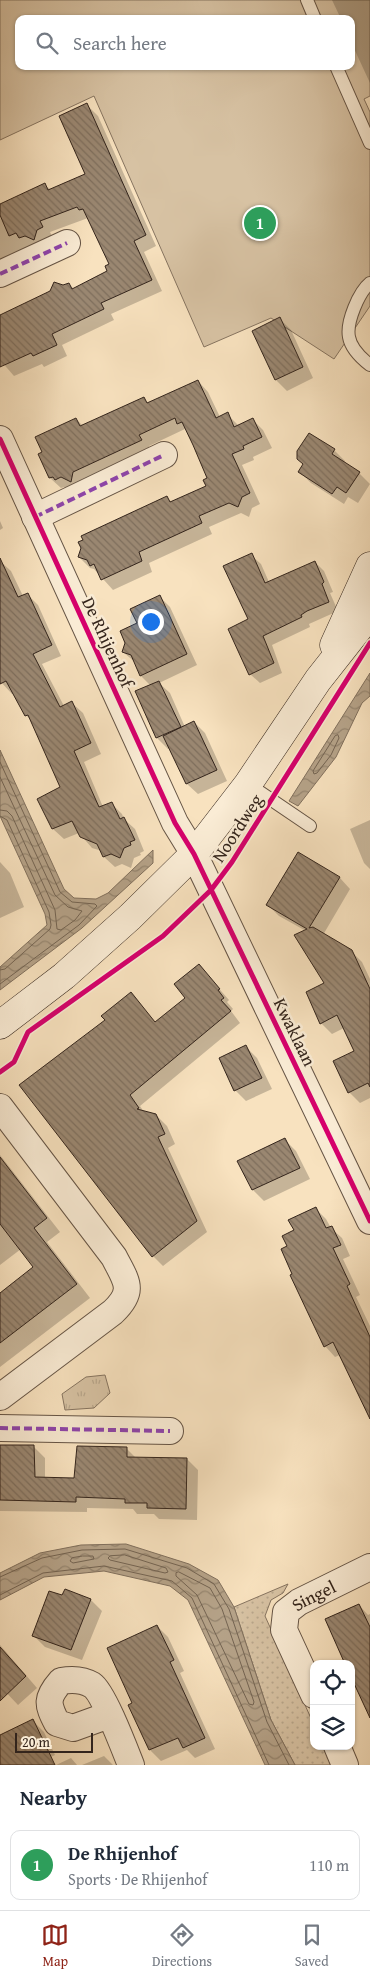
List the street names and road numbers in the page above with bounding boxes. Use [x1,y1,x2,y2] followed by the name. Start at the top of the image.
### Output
[75,592,142,694] street label: De Rhijenhof
[205,788,269,868] street label: Noordweg
[267,993,323,1071] street label: Kwaklaan
[285,1573,340,1617] street label: Singel

